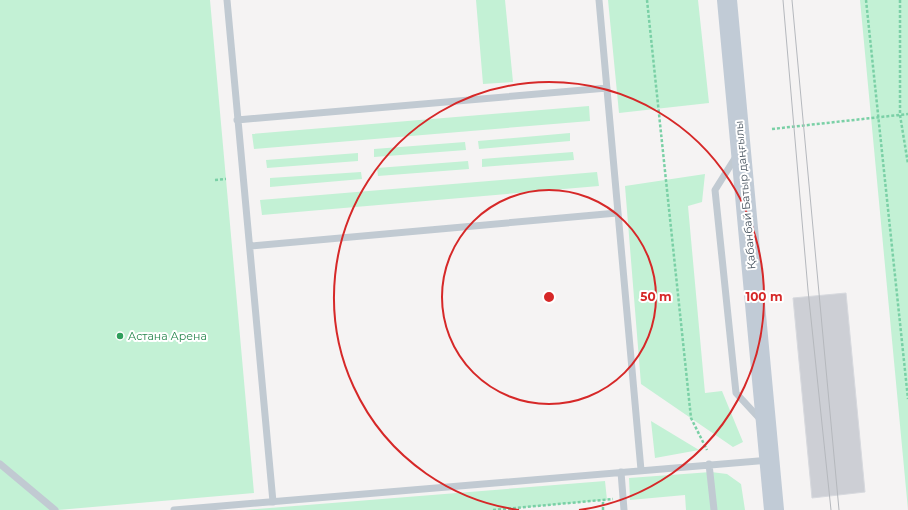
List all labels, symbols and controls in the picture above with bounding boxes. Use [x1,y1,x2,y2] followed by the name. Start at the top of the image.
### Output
[732,120,758,270] street label: Қабанбай Батыр даңғылы
[640,289,672,304] text: 50 m
[746,289,782,304] text: 100 m
[542,290,556,304] centre of rings
[128,329,207,343] place label: Астана Арена
[115,331,125,341] marker: Астана Арена

